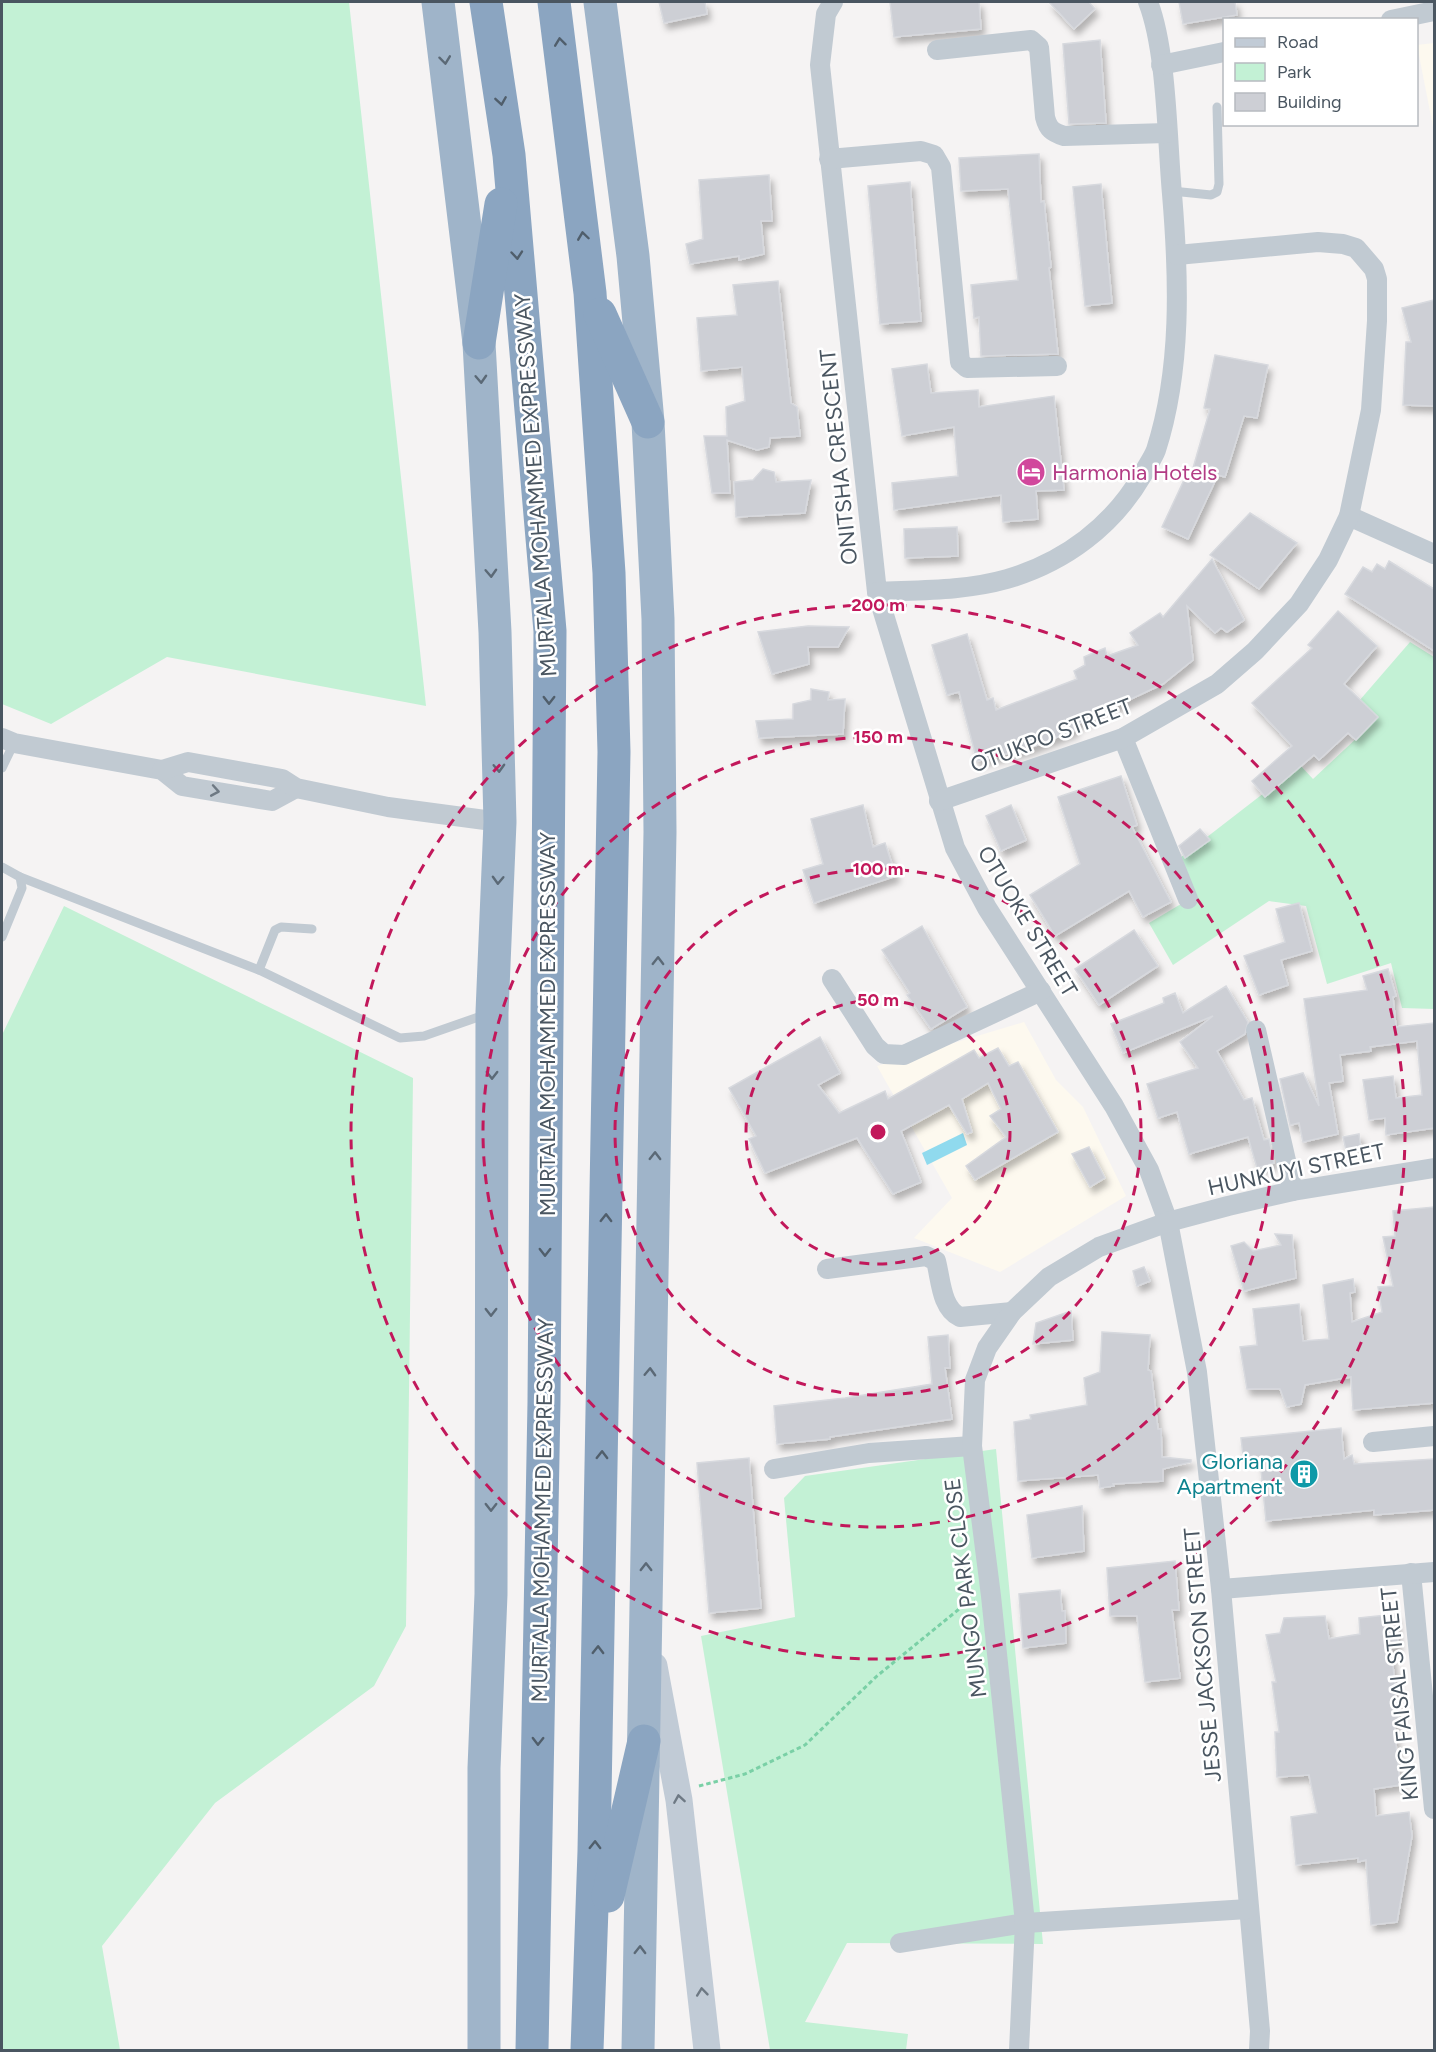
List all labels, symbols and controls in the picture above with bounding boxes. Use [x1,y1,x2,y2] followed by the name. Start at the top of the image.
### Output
[1223,18,1418,126] legend
[1277,31,1318,53] text: Road
[554,37,567,46] one-way arrow
[438,55,451,64] one-way arrow
[1277,61,1312,83] text: Park
[1277,91,1342,113] text: Building
[494,96,506,105] one-way arrow
[577,231,589,240] one-way arrow
[510,250,523,259] one-way arrow
[509,292,562,678] street label: MURTALA MOHAMMED EXPRESSWAY
[814,348,863,566] street label: ONITSHA CRESCENT
[474,374,487,383] one-way arrow
[1015,456,1047,488] hotel icon: Harmonia Hotels
[1052,459,1217,486] place label: Harmonia Hotels
[485,569,498,578] one-way arrow
[851,594,905,616] text: 200 m
[967,692,1136,779] street label: OTUKPO STREET
[543,696,556,705] one-way arrow
[853,726,903,748] text: 150 m
[492,764,505,773] one-way arrow
[209,784,219,797] one-way arrow
[534,831,561,1216] street label: MURTALA MOHAMMED EXPRESSWAY
[972,841,1083,1002] street label: OTUOKE STREET
[853,858,903,880] text: 100 m
[491,876,504,885] one-way arrow
[652,957,664,966] one-way arrow
[857,989,899,1011] text: 50 m
[486,1071,498,1080] one-way arrow
[868,1122,888,1142] centre of rings
[1205,1138,1387,1201] street label: HUNKUYI STREET
[649,1152,661,1161] one-way arrow
[600,1214,612,1223] one-way arrow
[539,1248,552,1257] one-way arrow
[485,1308,497,1317] one-way arrow
[526,1317,559,1702] street label: MURTALA MOHAMMED EXPRESSWAY
[644,1368,657,1377] one-way arrow
[1177,1448,1283,1500] place label: Gloriana Apartment
[595,1451,608,1460] one-way arrow
[1288,1458,1320,1490] building icon: Gloriana Apartment
[939,1477,992,1699] street label: MUNGO PARK CLOSE
[485,1503,497,1512] one-way arrow
[1178,1527,1227,1783] street label: JESSE JACKSON STREET
[640,1562,652,1571] one-way arrow
[1375,1586,1424,1802] street label: KING FAISAL STREET
[592,1646,604,1655] one-way arrow
[532,1737,544,1746] one-way arrow
[673,1794,685,1803] one-way arrow
[588,1841,601,1850] one-way arrow
[634,1946,646,1955] one-way arrow
[696,1988,709,1997] one-way arrow

